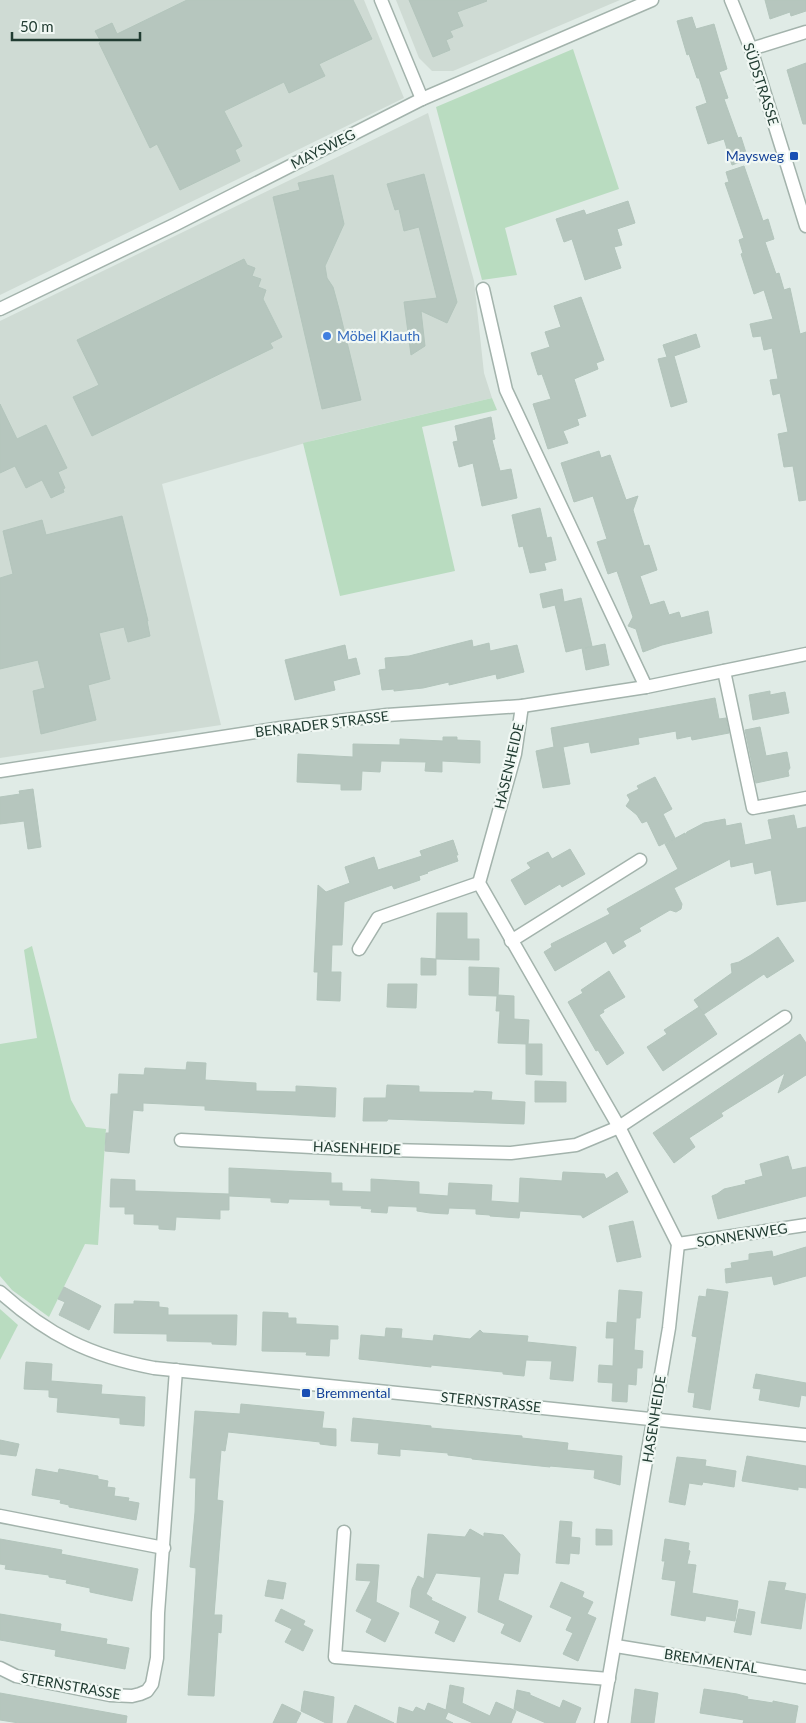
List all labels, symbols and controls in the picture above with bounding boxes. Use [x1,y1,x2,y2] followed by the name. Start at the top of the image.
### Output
[12,10,140,42] scale bar
[20,17,54,35] text: 50 m
[740,40,783,127] street label: SÜDSTRASSE
[288,125,358,172] street label: MAYSWEG
[726,147,784,164] place label: Maysweg
[788,150,800,162] marker: Maysweg
[337,327,420,344] place label: Möbel Klauth
[321,330,333,342] marker: Möbel Klauth
[254,707,390,740] street label: BENRADER STRASSE
[490,721,527,811] street label: HASENHEIDE
[313,1137,401,1158] street label: HASENHEIDE
[695,1219,788,1250] street label: SONNENWEG
[638,1374,669,1464] street label: HASENHEIDE
[316,1384,391,1401] place label: Bremmental
[300,1387,312,1399] marker: Bremmental
[440,1388,542,1415] street label: STERNSTRASSE
[663,1645,759,1676] street label: BREMMENTAL
[20,1668,122,1703] street label: STERNSTRASSE

